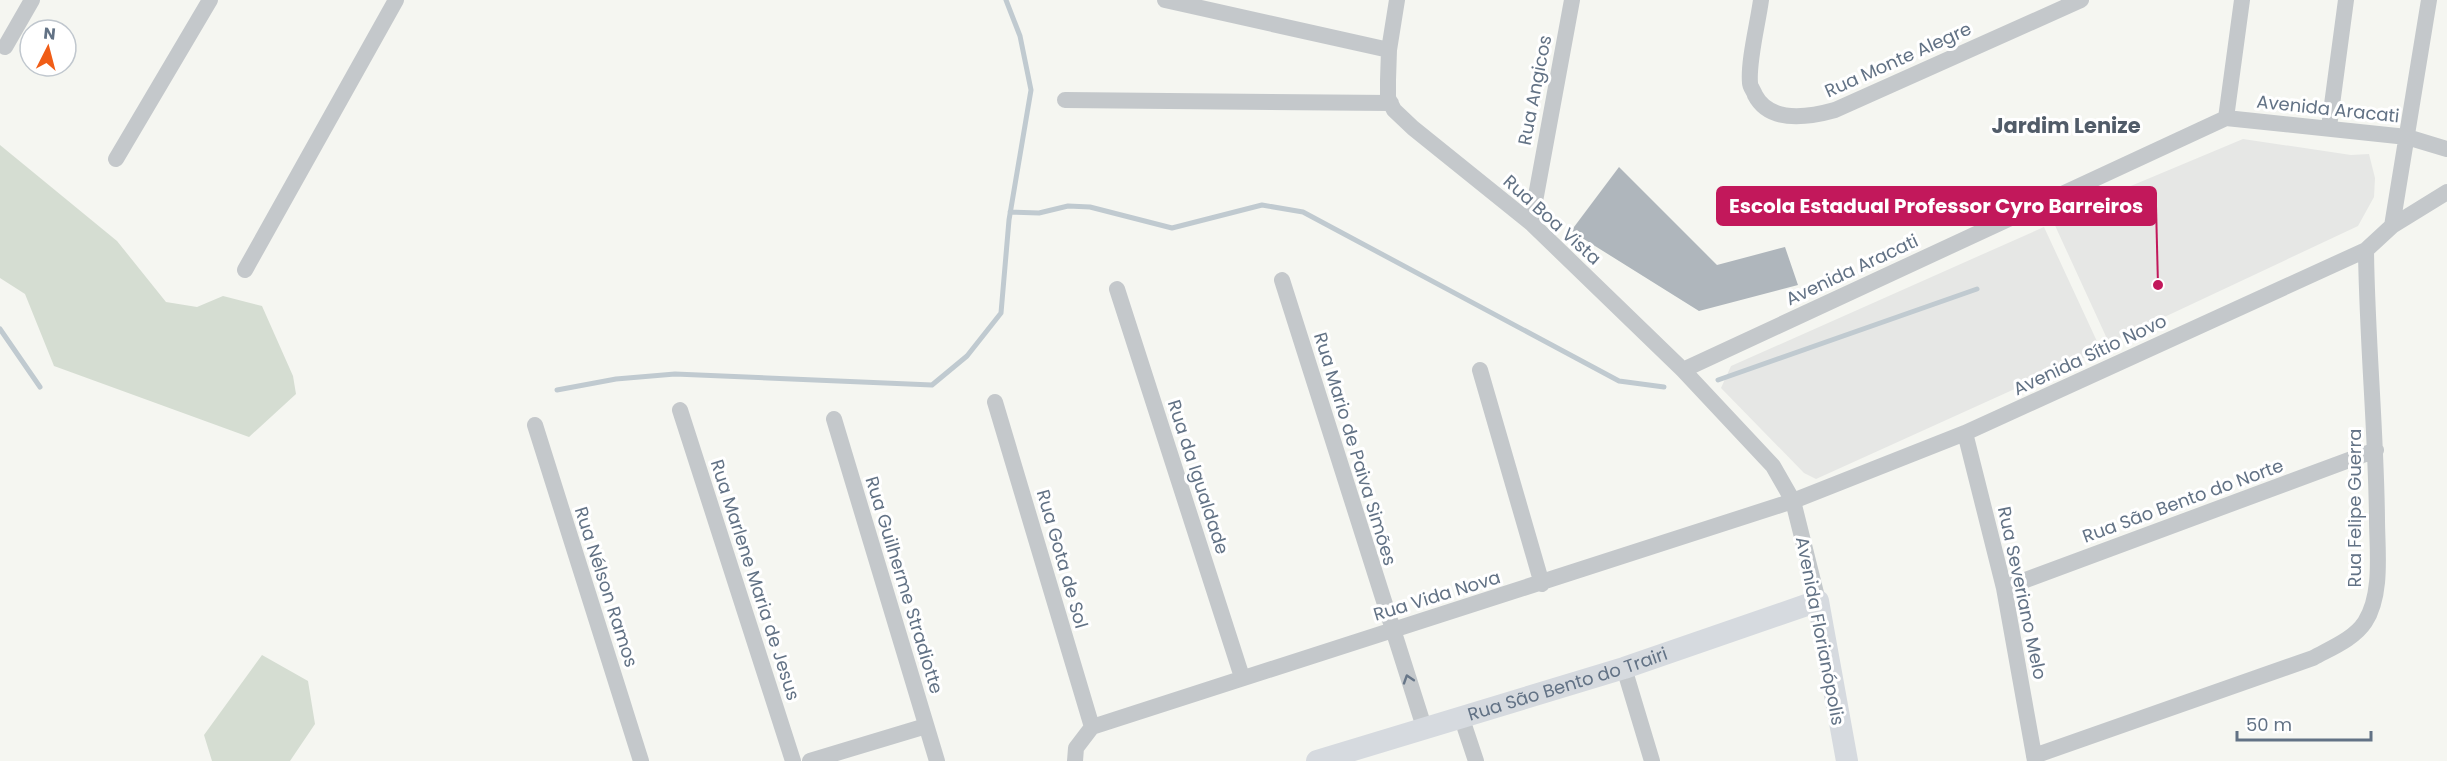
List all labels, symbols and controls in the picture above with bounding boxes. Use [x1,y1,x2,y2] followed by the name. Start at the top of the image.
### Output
[1820,16,1975,103] street label: Rua Monte Alegre
[18,18,78,78] north arrow
[42,22,57,46] text: N
[1512,33,1557,147] street label: Rua Angicos
[2255,89,2401,128] street label: Avenida Aracati
[1991,111,2141,140] district label: Jardim Lenize
[1498,169,1607,270] street label: Rua Boa Vista
[1717,187,2156,225] callout: Escola Estadual Professor Cyro Barreiros
[1729,192,2143,220] text: Escola Estadual Professor Cyro Barreiros
[1781,228,1922,311] street label: Avenida Aracati
[2009,308,2171,401] street label: Avenida Sítio Novo
[1308,329,1403,568] street label: Rua Mario de Paiva Simões
[1162,396,1235,557] street label: Rua da Igualdade
[2342,429,2367,587] street label: Rua Felipe Guerra
[2079,452,2287,549] street label: Rua São Bento do Norte
[705,456,806,703] street label: Rua Marlene Maria de Jesus
[859,473,949,697] street label: Rua Guilherme Stradiotte
[1031,487,1094,631] street label: Rua Gota de Sol
[569,503,644,670] street label: Rua Nélson Ramos
[1992,504,2053,682] street label: Rua Severiano Melo
[1790,534,1851,727] street label: Avenida Florianópolis
[1370,564,1503,627] street label: Rua Vida Nova
[1464,641,1671,727] street label: Rua São Bento do Trairi
[1403,674,1415,685] one-way arrow
[2237,704,2370,742] scale bar
[2246,712,2292,737] text: 50 m

